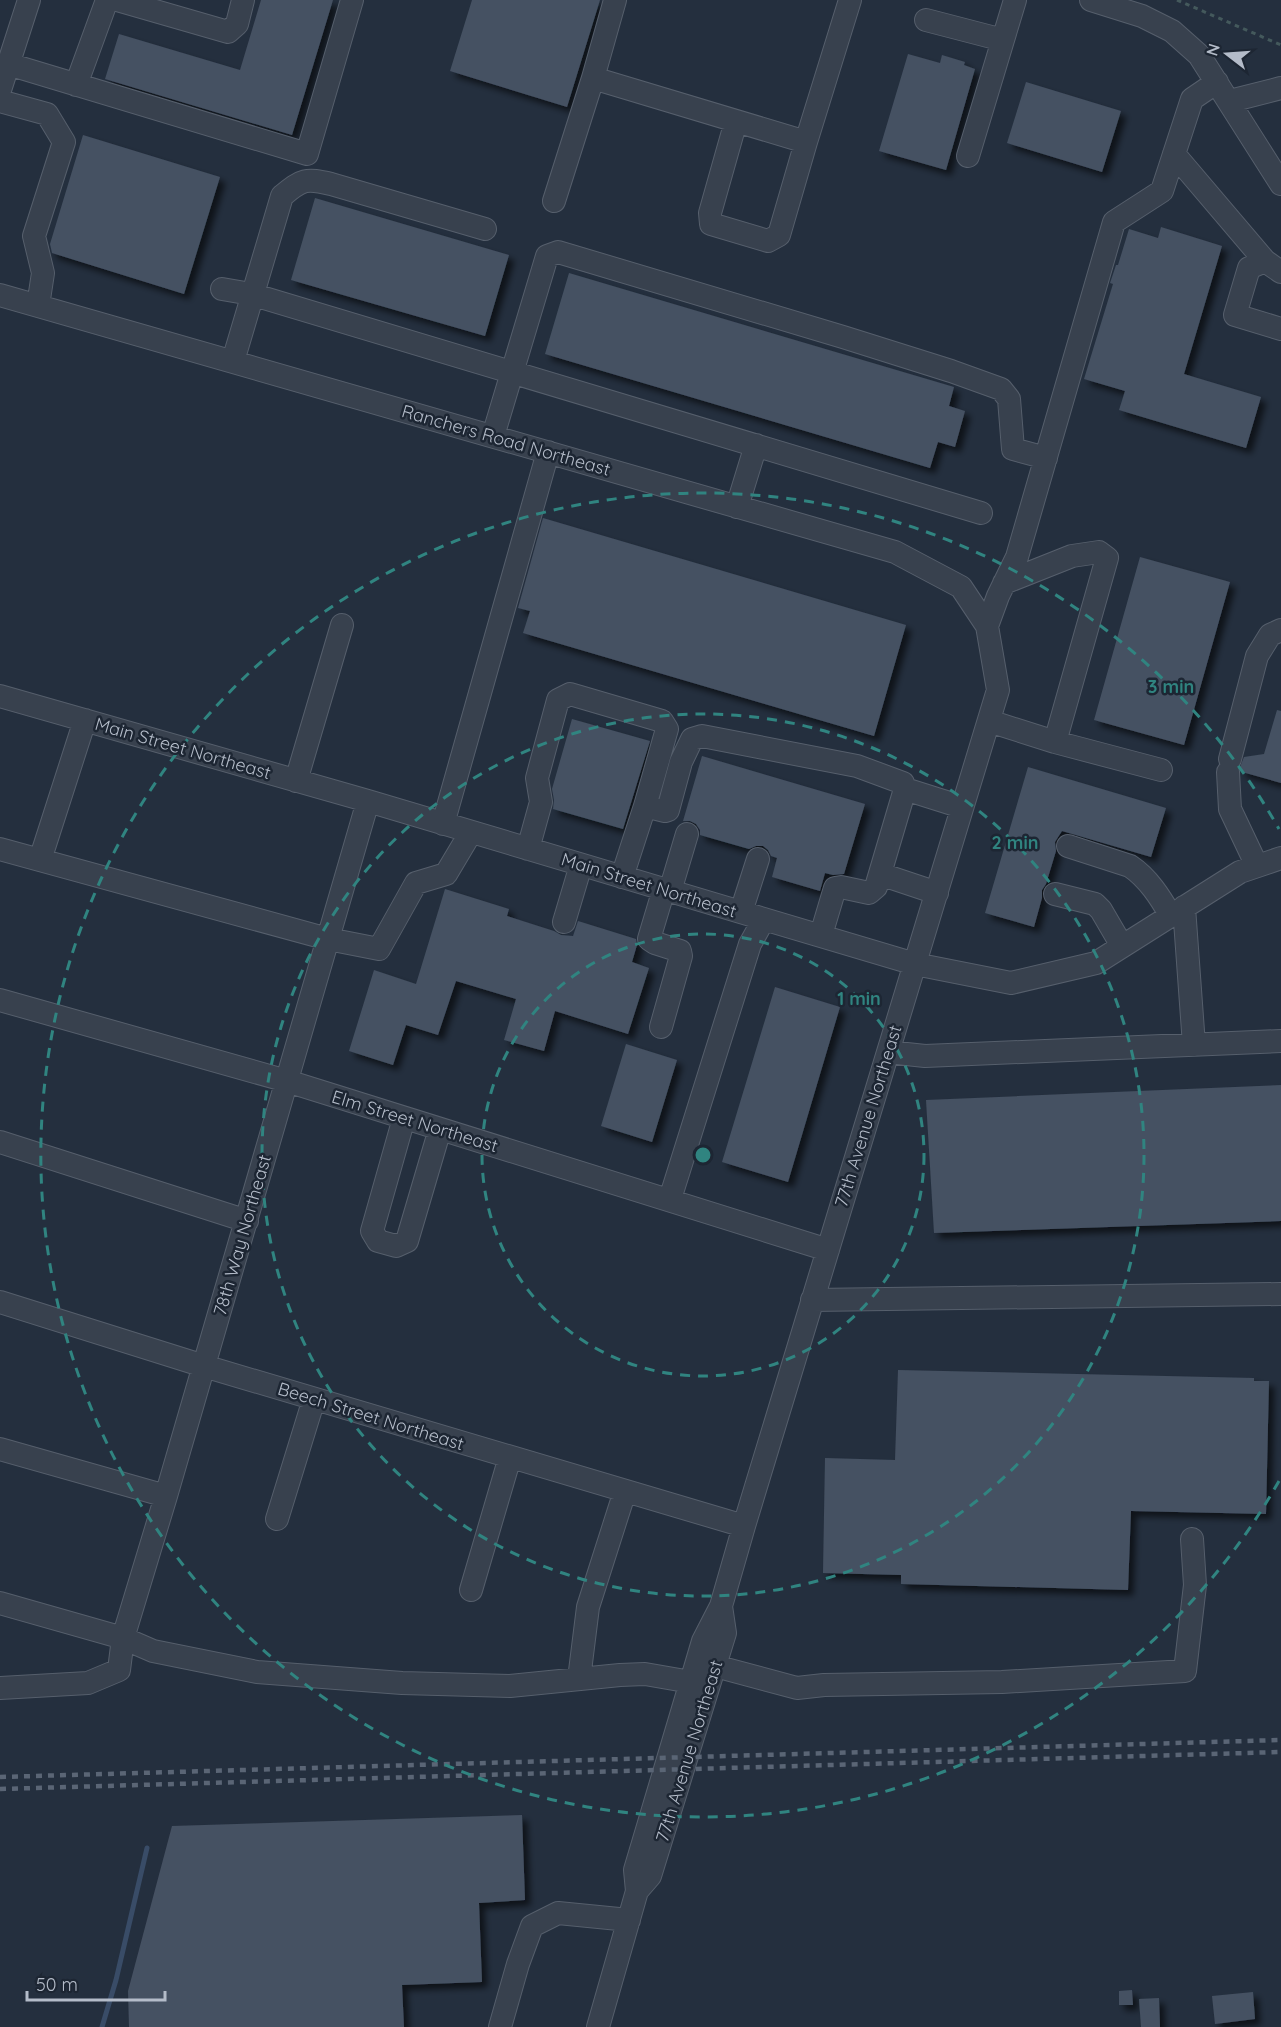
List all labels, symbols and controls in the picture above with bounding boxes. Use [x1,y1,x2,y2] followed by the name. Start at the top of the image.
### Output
[1197,24,1257,84] north arrow
[1201,41,1224,58] text: N
[399,399,613,481] street label: Ranchers Road Northeast
[1148,675,1194,698] text: 3 min
[92,712,274,784] street label: Main Street Northeast
[992,831,1038,854] text: 2 min
[559,847,739,923] street label: Main Street Northeast
[837,987,881,1010] text: 1 min
[829,1022,907,1210] street label: 77th Avenue Northeast
[329,1085,501,1157] street label: Elm Street Northeast
[693,1145,713,1165] centre of rings
[208,1152,276,1318] street label: 78th Way Northeast
[275,1377,467,1455] street label: Beech Street Northeast
[650,1657,728,1845] street label: 77th Avenue Northeast
[27,1964,165,2002] scale bar
[36,1973,78,1996] text: 50 m

